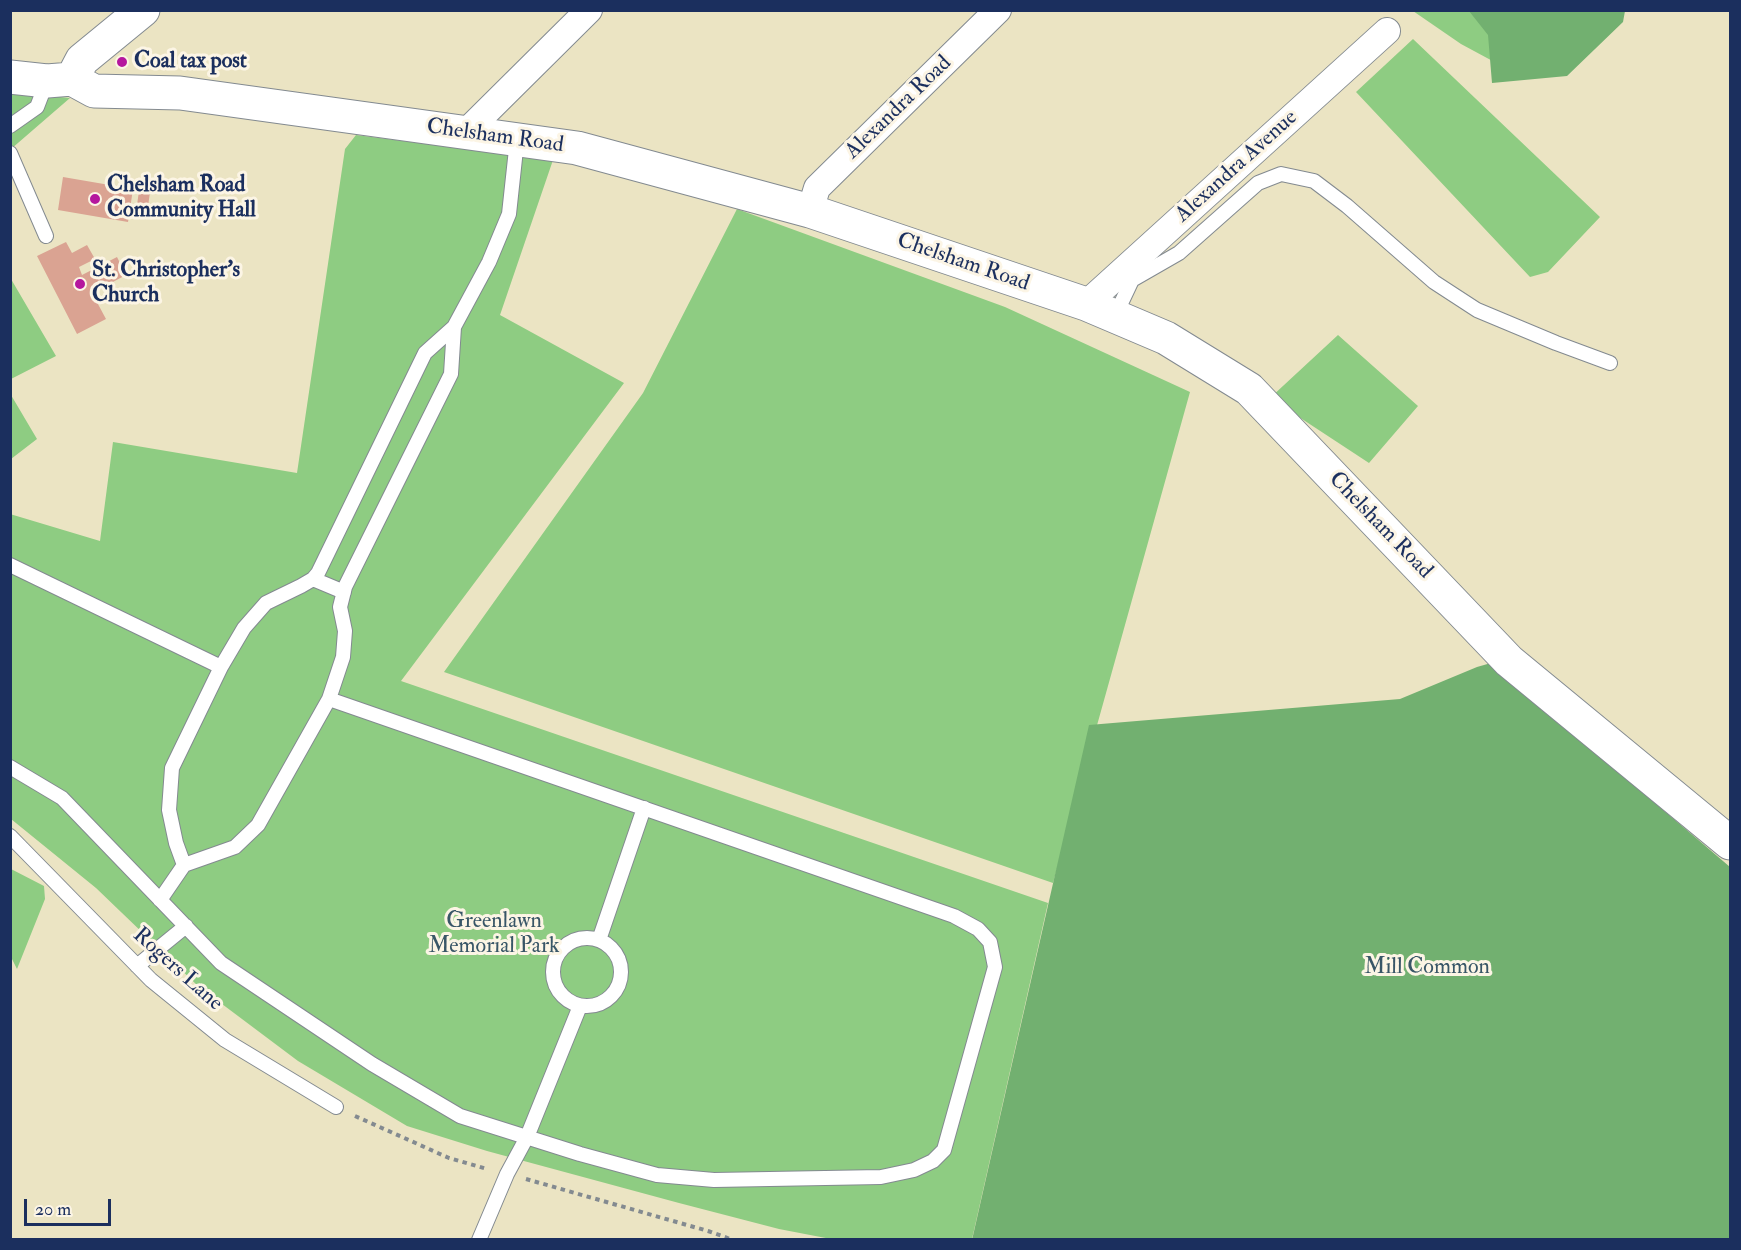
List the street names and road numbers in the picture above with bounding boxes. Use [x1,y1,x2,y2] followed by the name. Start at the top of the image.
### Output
[840,51,958,165] street label: Alexandra Road
[1170,105,1304,229] street label: Alexandra Avenue
[425,114,565,160] street label: Chelsham Road
[893,228,1033,298] street label: Chelsham Road
[1322,467,1438,585] street label: Chelsham Road
[127,923,227,1017] street label: Rogers Lane

